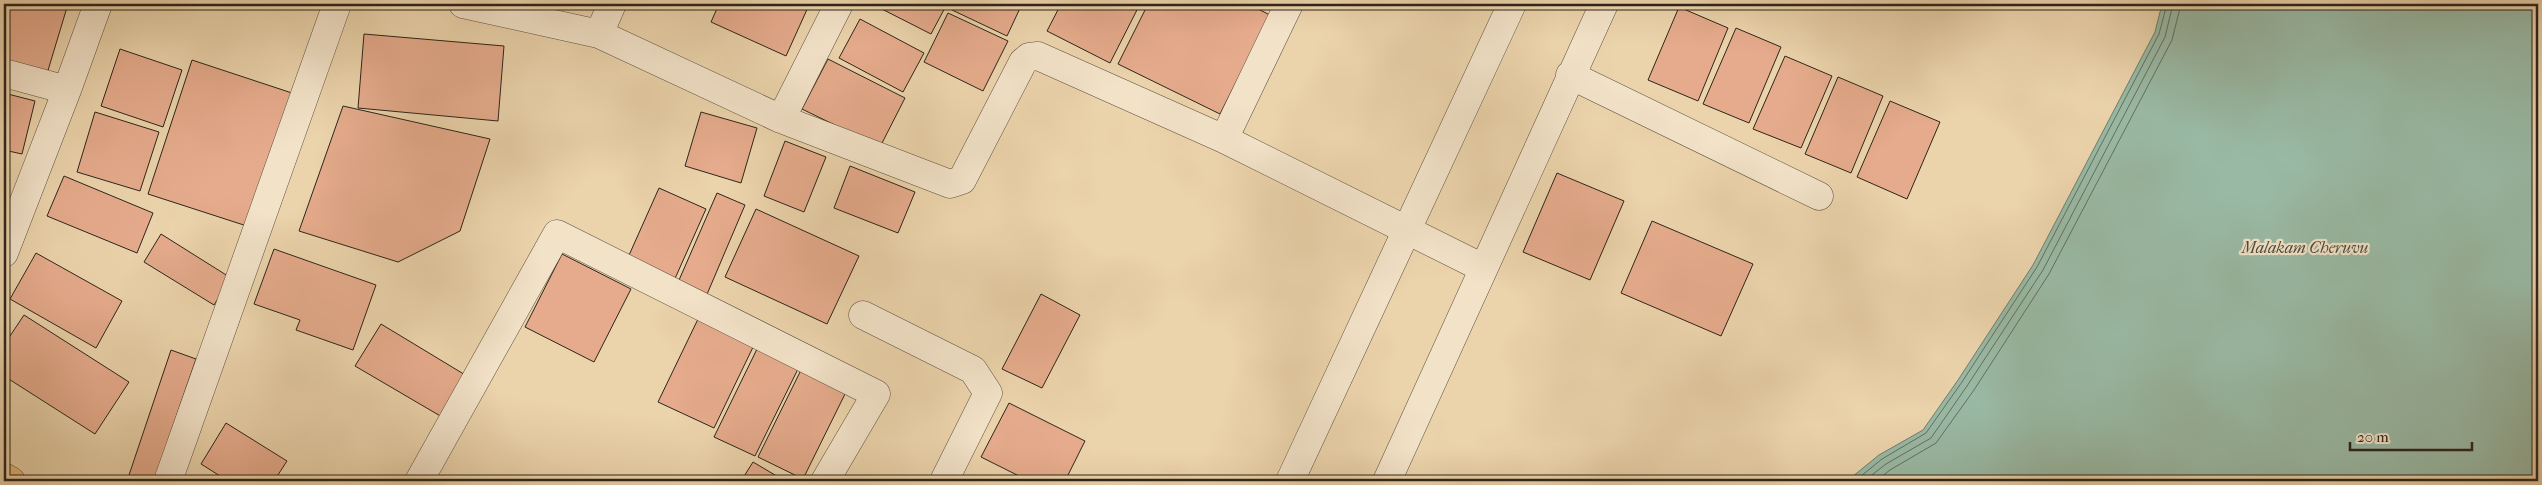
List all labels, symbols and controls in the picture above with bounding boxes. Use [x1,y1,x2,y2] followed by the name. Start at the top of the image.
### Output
[2241,238,2369,257] water label: Malakam Cheruvu
[2350,420,2472,452] scale bar
[2357,428,2389,446] text: 20 m

